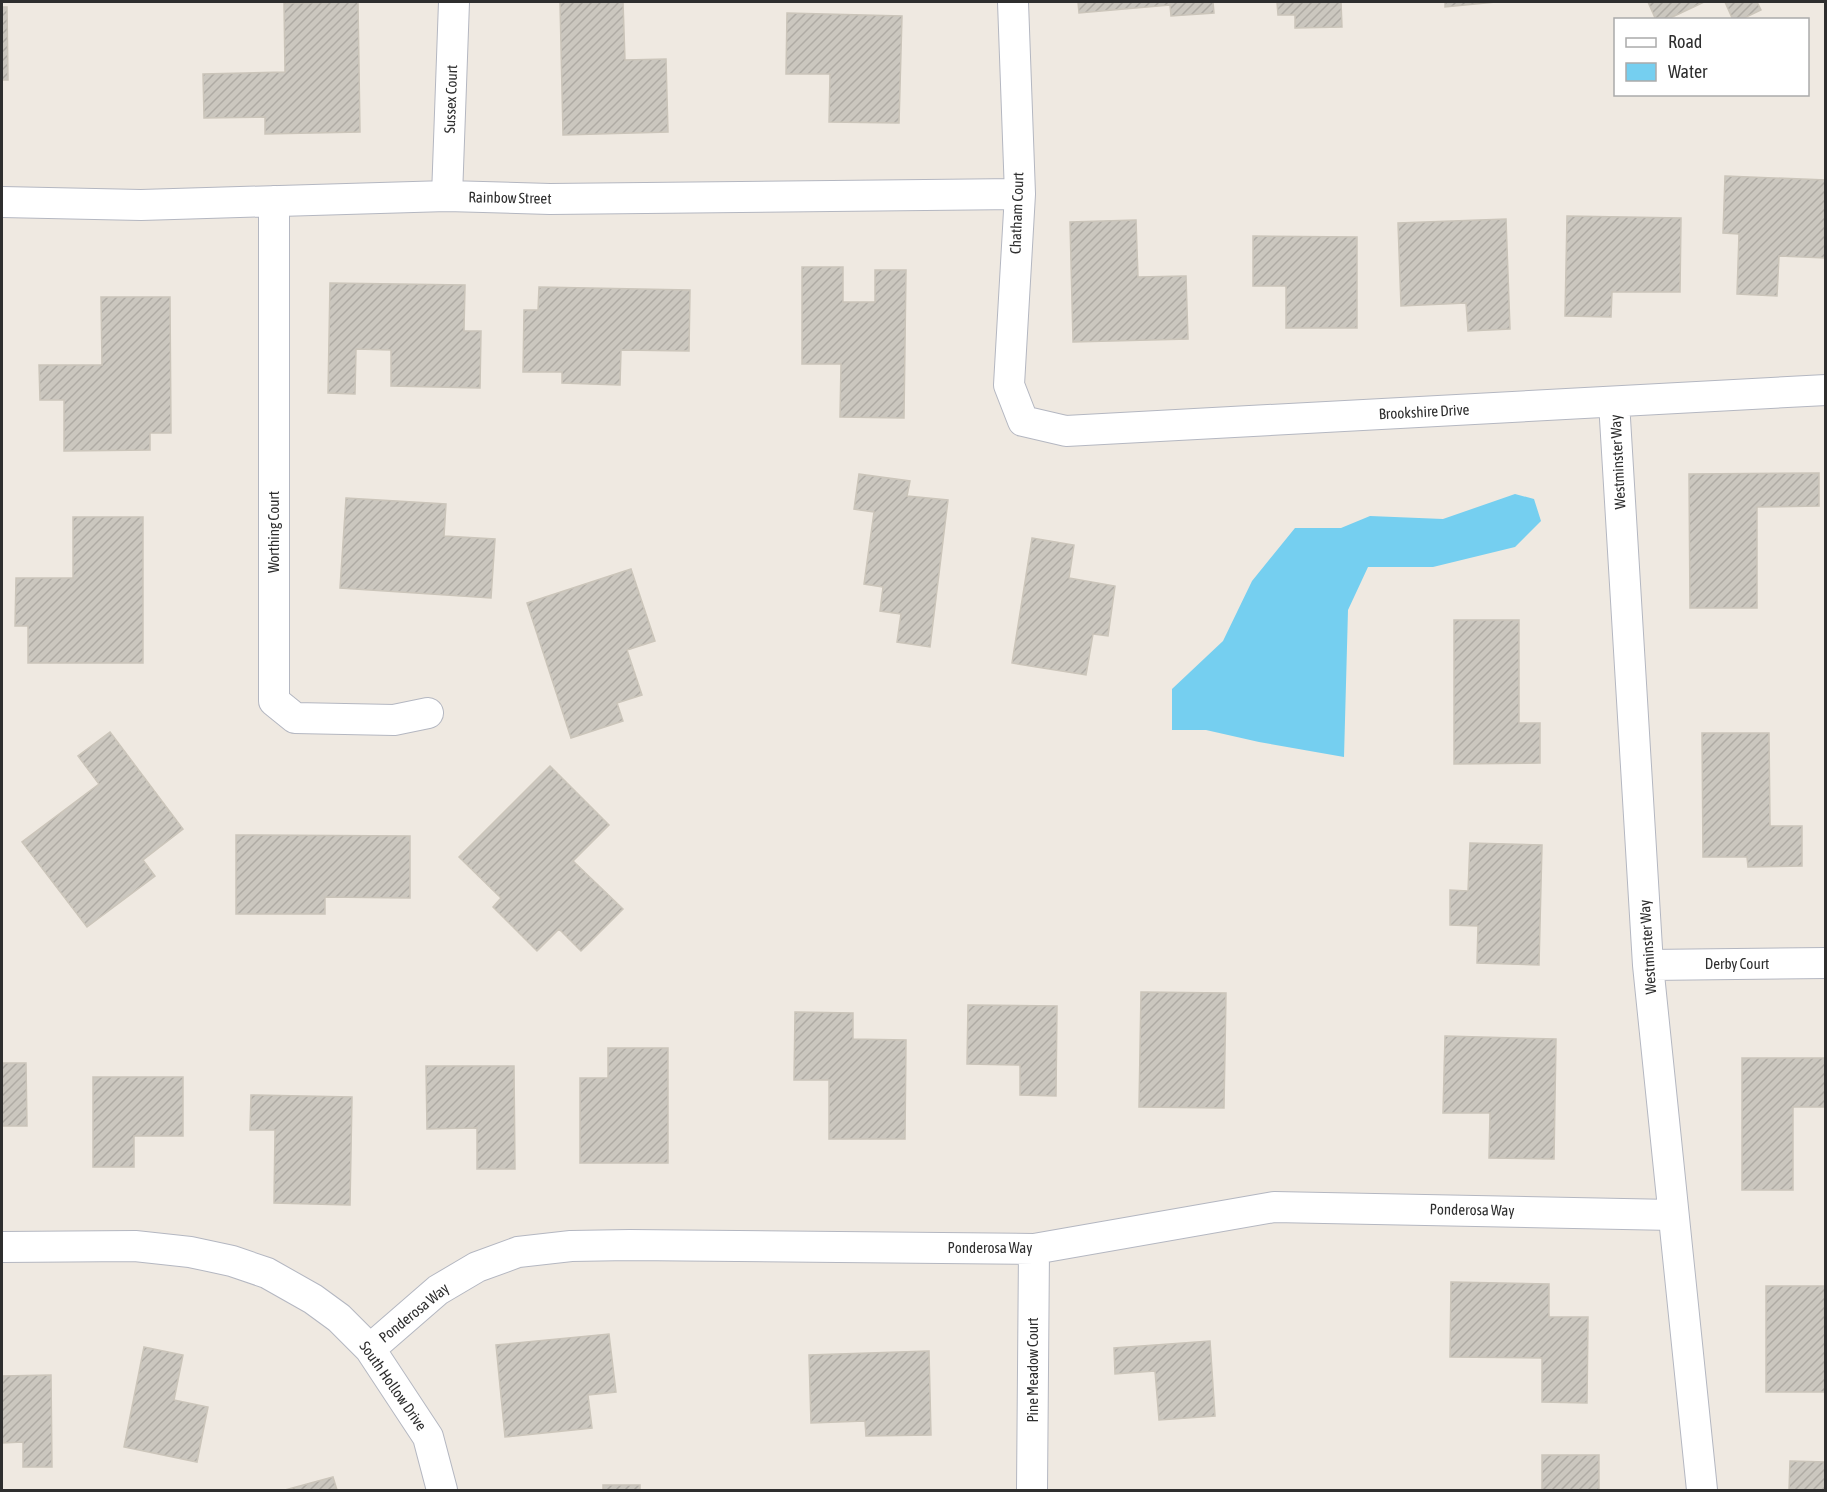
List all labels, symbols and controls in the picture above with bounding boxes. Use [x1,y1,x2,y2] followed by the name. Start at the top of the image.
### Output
[1614,18,1809,96] legend
[1668,31,1702,52] text: Road
[1668,61,1708,82] text: Water
[441,64,460,134] street label: Sussex Court
[1007,172,1026,254] street label: Chatham Court
[468,188,552,207] street label: Rainbow Street
[1378,401,1470,422] street label: Brookshire Drive
[1607,414,1628,510] street label: Westminster Way
[265,491,282,573] street label: Worthing Court
[1636,899,1659,995] street label: Westminster Way
[1705,955,1769,972] street label: Derby Court
[1429,1200,1515,1219] street label: Ponderosa Way
[948,1239,1032,1256] street label: Ponderosa Way
[375,1279,452,1346] street label: Ponderosa Way
[1024,1317,1041,1423] street label: Pine Meadow Court
[356,1338,431,1434] street label: South Hollow Drive

